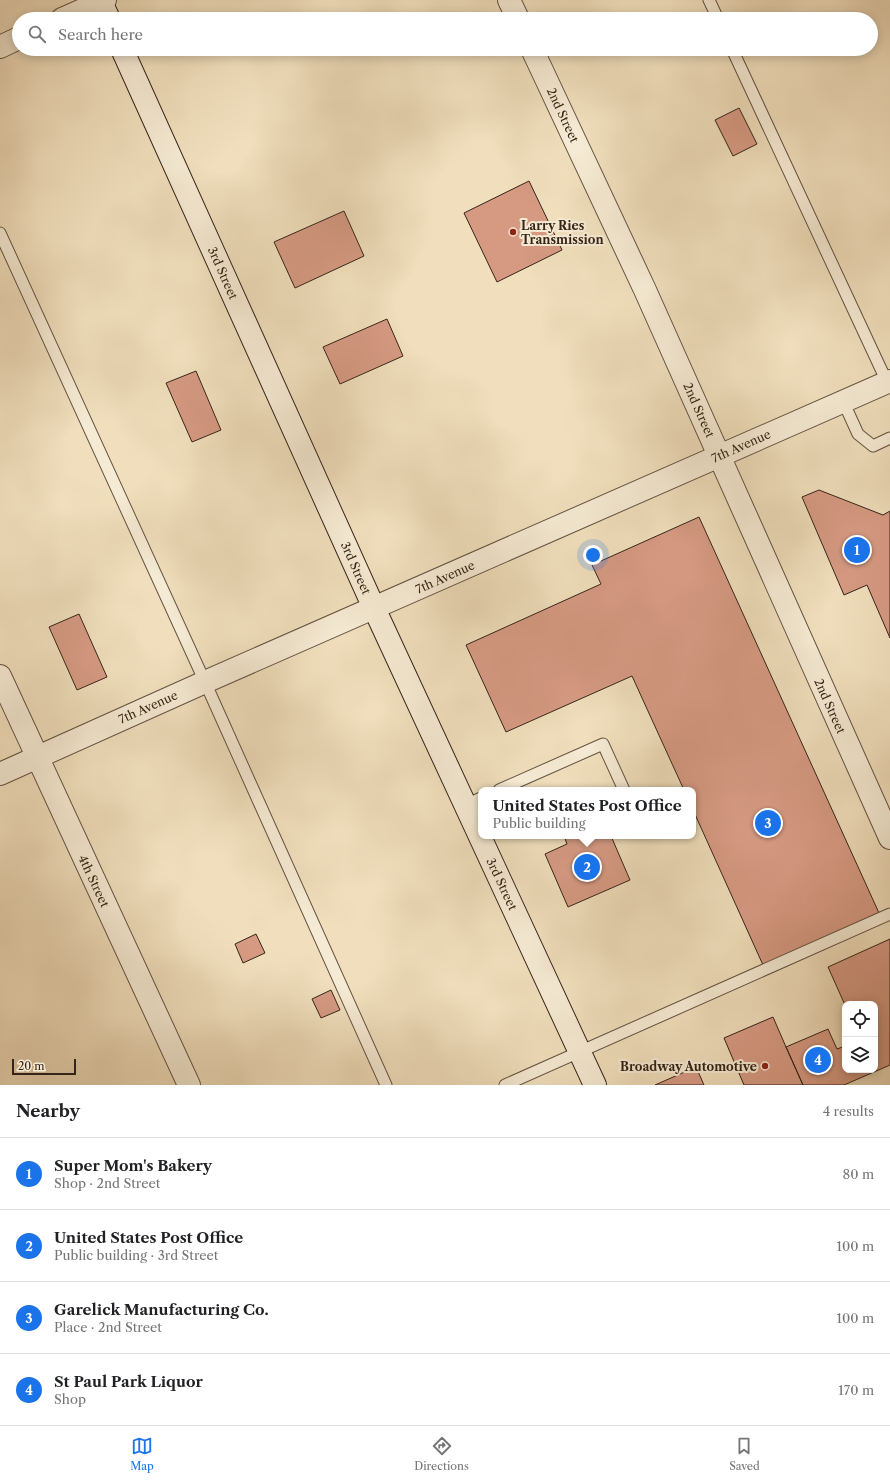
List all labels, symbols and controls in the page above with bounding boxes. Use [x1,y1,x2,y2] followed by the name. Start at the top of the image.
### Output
[12,12,878,56] search box
[26,23,48,45] icon: search
[58,25,143,44] text: Search here
[544,85,583,146] street label: 2nd Street
[521,218,604,247] place label: Larry Ries Transmission
[508,227,518,237] marker: Larry Ries Transmission
[205,244,242,302] street label: 3rd Street
[680,380,718,441] street label: 2nd Street
[709,426,773,466] street label: 7th Avenue
[844,535,870,565] pin: 1
[338,539,375,597] street label: 3rd Street
[583,545,603,565] your location
[413,557,477,597] street label: 7th Avenue
[811,676,849,737] street label: 2nd Street
[116,687,180,727] street label: 7th Avenue
[478,787,696,839] popup
[492,796,682,815] text: United States Post Office
[755,808,781,838] pin: 3
[492,815,585,831] text: Public building
[75,852,113,910] street label: 4th Street
[574,852,600,882] pin: 2
[483,855,521,913] street label: 3rd Street
[842,1001,878,1073] map controls
[842,1001,878,1037] button: locate
[842,1037,878,1073] button: layers
[805,1045,831,1075] pin: 4
[12,1057,76,1076] scale bar
[18,1059,44,1073] text: 20 m
[620,1059,757,1074] place label: Broadway Automotive
[760,1061,770,1071] marker: Broadway Automotive
[16,1101,80,1121] text: Nearby
[823,1103,874,1119] text: 4 results
[54,1156,212,1175] text: Super Mom's Bakery
[26,1166,32,1182] text: 1
[842,1166,874,1182] text: 80 m
[54,1175,160,1191] text: Shop · 2nd Street
[54,1228,243,1247] text: United States Post Office
[25,1238,33,1254] text: 2
[836,1238,874,1254] text: 100 m
[54,1247,218,1263] text: Public building · 3rd Street
[54,1300,269,1319] text: Garelick Manufacturing Co.
[25,1310,33,1326] text: 3
[836,1310,874,1326] text: 100 m
[54,1319,162,1335] text: Place · 2nd Street
[54,1372,203,1391] text: St Paul Park Liquor
[25,1382,33,1398] text: 4
[838,1382,874,1398] text: 170 m
[54,1391,86,1407] text: Shop
[130,1435,154,1473] tab: Map
[414,1435,469,1473] tab: Directions
[729,1435,760,1473] tab: Saved

